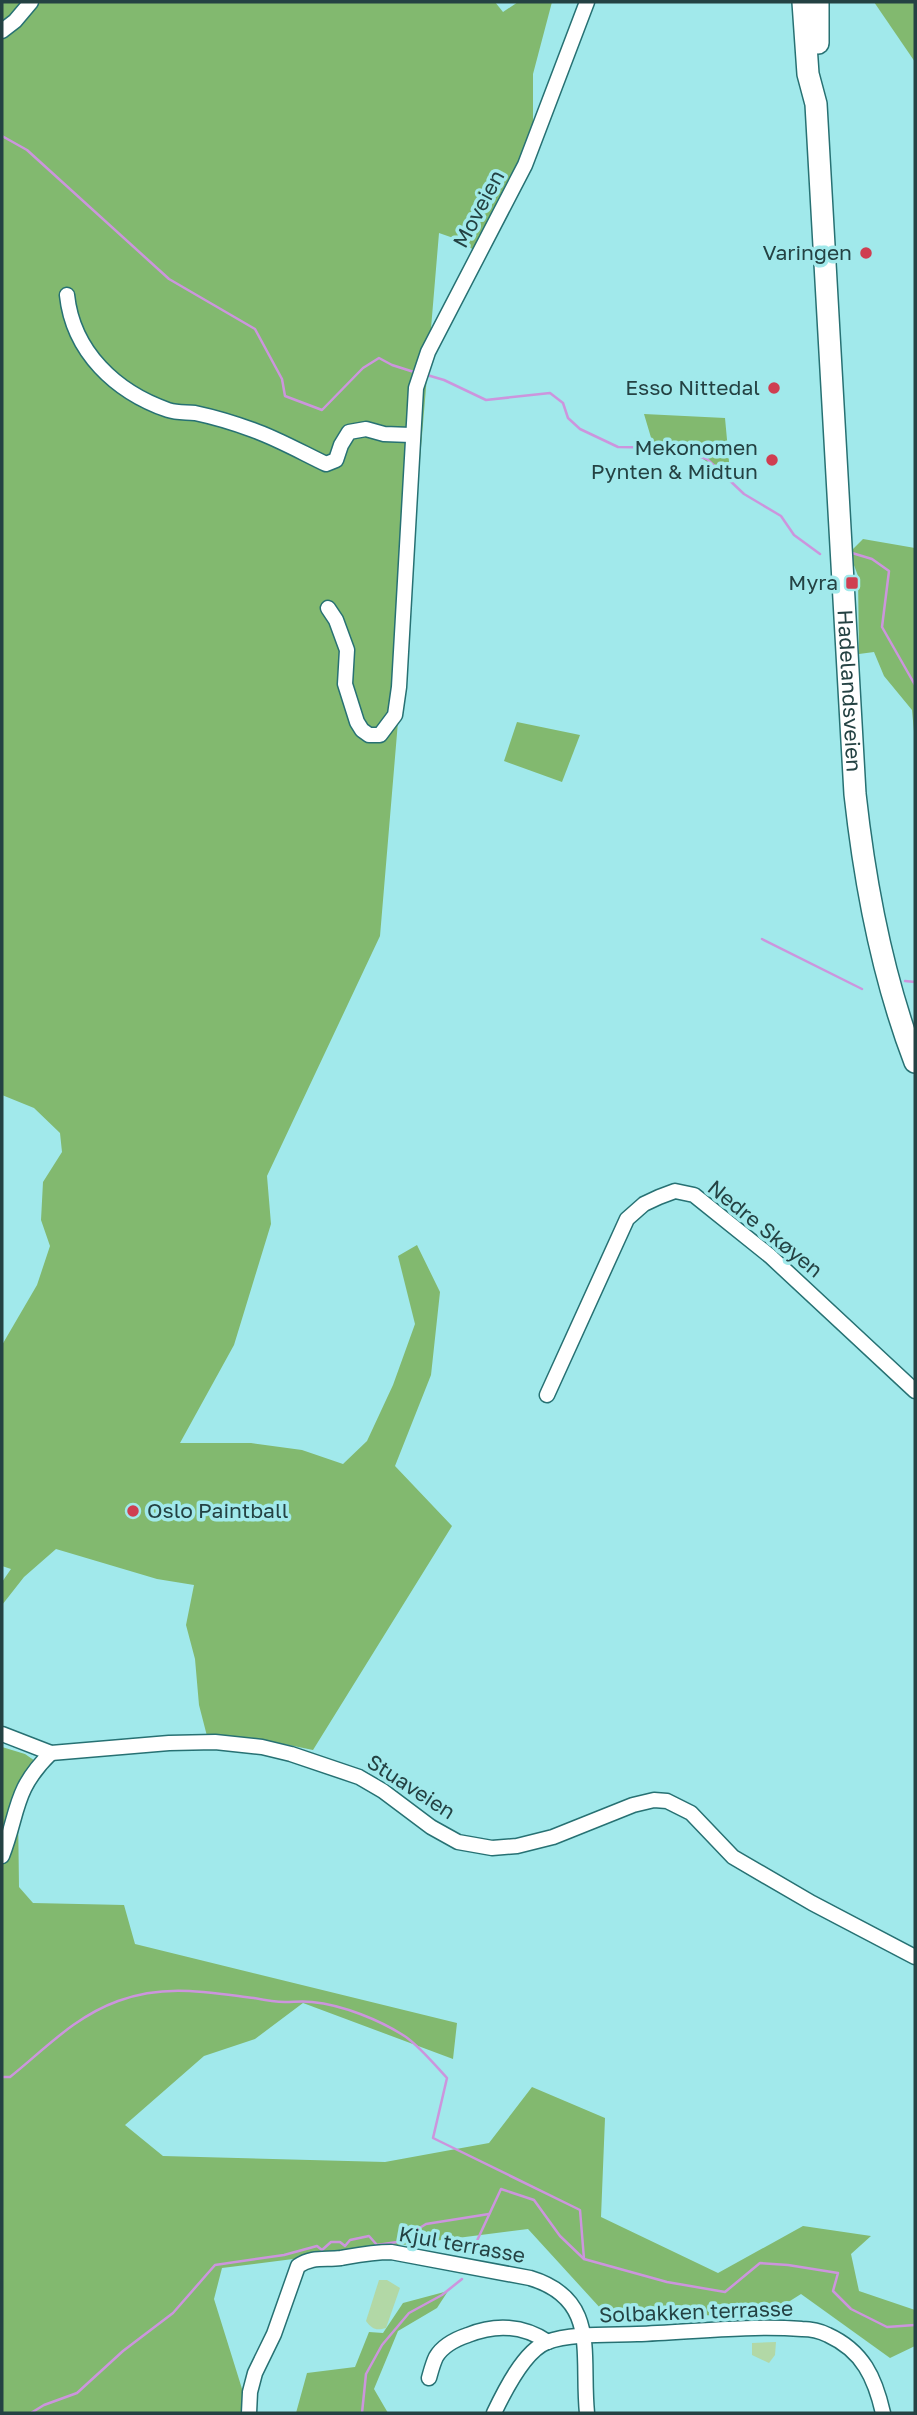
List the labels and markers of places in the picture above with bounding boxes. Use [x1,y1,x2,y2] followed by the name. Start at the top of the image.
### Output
[763,239,852,265] place label: Varingen
[858,245,874,261] marker: Varingen
[625,374,760,400] place label: Esso Nittedal
[766,380,782,396] marker: Esso Nittedal
[591,434,758,484] place label: Mekonomen Pynten & Midtun
[764,452,780,468] marker: Mekonomen Pynten & Midtun
[788,569,838,595] place label: Myra
[844,575,860,591] marker: Myra
[147,1497,288,1523] place label: Oslo Paintball
[125,1503,141,1519] marker: Oslo Paintball

